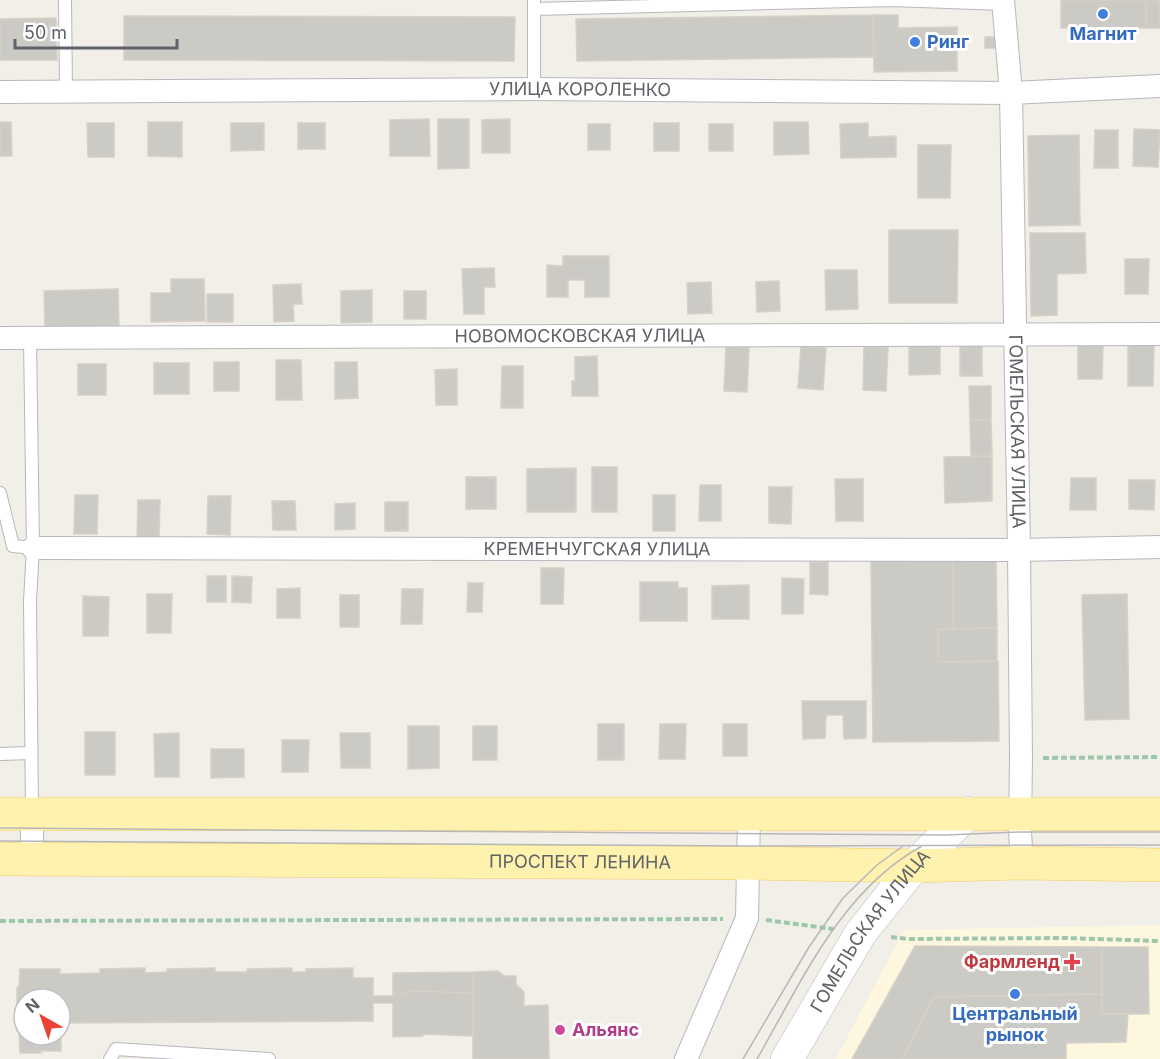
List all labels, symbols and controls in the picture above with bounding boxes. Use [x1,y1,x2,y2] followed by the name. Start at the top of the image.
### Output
[1096,7,1110,21] marker: Магнит
[15,12,177,50] scale bar
[24,22,67,43] text: 50 m
[1069,23,1137,44] place label: Магнит
[927,31,969,52] place label: Ринг
[908,35,922,49] marker: Ринг
[489,78,671,100] street label: УЛИЦА КОРОЛЕНКО
[454,325,706,346] street label: НОВОМОСКОВСКАЯ УЛИЦА
[1005,334,1030,529] street label: ГОМЕЛЬСКАЯ УЛИЦА
[484,538,710,559] street label: КРЕМЕНЧУГСКАЯ УЛИЦА
[806,845,934,1016] street label: ГОМЕЛЬСКАЯ УЛИЦА
[489,851,671,873] street label: ПРОСПЕКТ ЛЕНИНА
[964,951,1060,972] place label: Фармленд
[1065,955,1079,969] marker: Фармленд
[12,987,72,1047] north arrow
[1008,987,1022,1001] marker: Центральный рынок
[21,994,43,1017] text: N
[952,1003,1078,1045] place label: Центральный рынок
[572,1019,639,1040] place label: Альянс
[553,1023,567,1037] marker: Альянс

